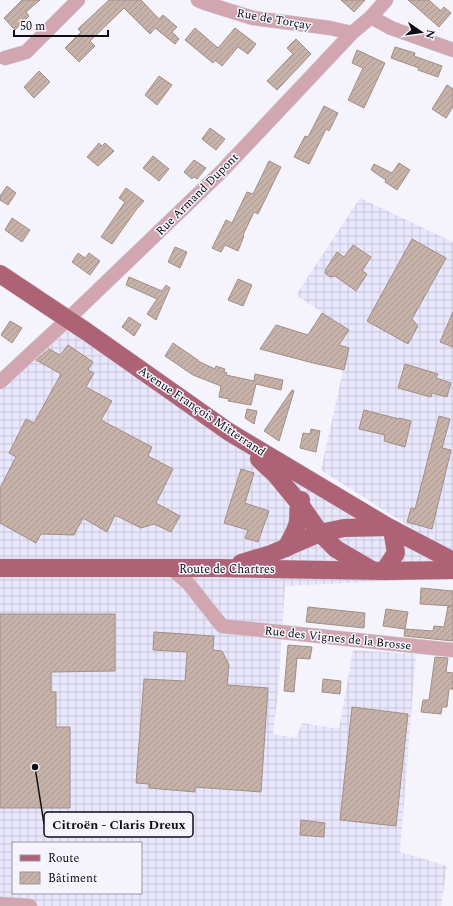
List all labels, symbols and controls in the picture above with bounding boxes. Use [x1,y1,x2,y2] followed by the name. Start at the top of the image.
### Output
[235,4,314,36] street label: Rue de Torçay
[14,12,108,38] scale bar
[401,12,441,52] north arrow
[20,17,45,36] text: 50 m
[421,28,440,40] text: N
[152,149,243,240] street label: Rue Armand Dupont
[134,362,270,461] street label: Avenue François Mitterrand
[179,560,275,579] street label: Route de Chartres
[264,621,412,656] street label: Rue des Vignes de la Brosse
[44,812,193,837] callout: Citroën - Claris Dreux
[52,815,186,835] text: Citroën - Claris Dreux
[12,842,142,894] legend
[48,849,79,868] text: Route
[48,869,97,888] text: Bâtiment

